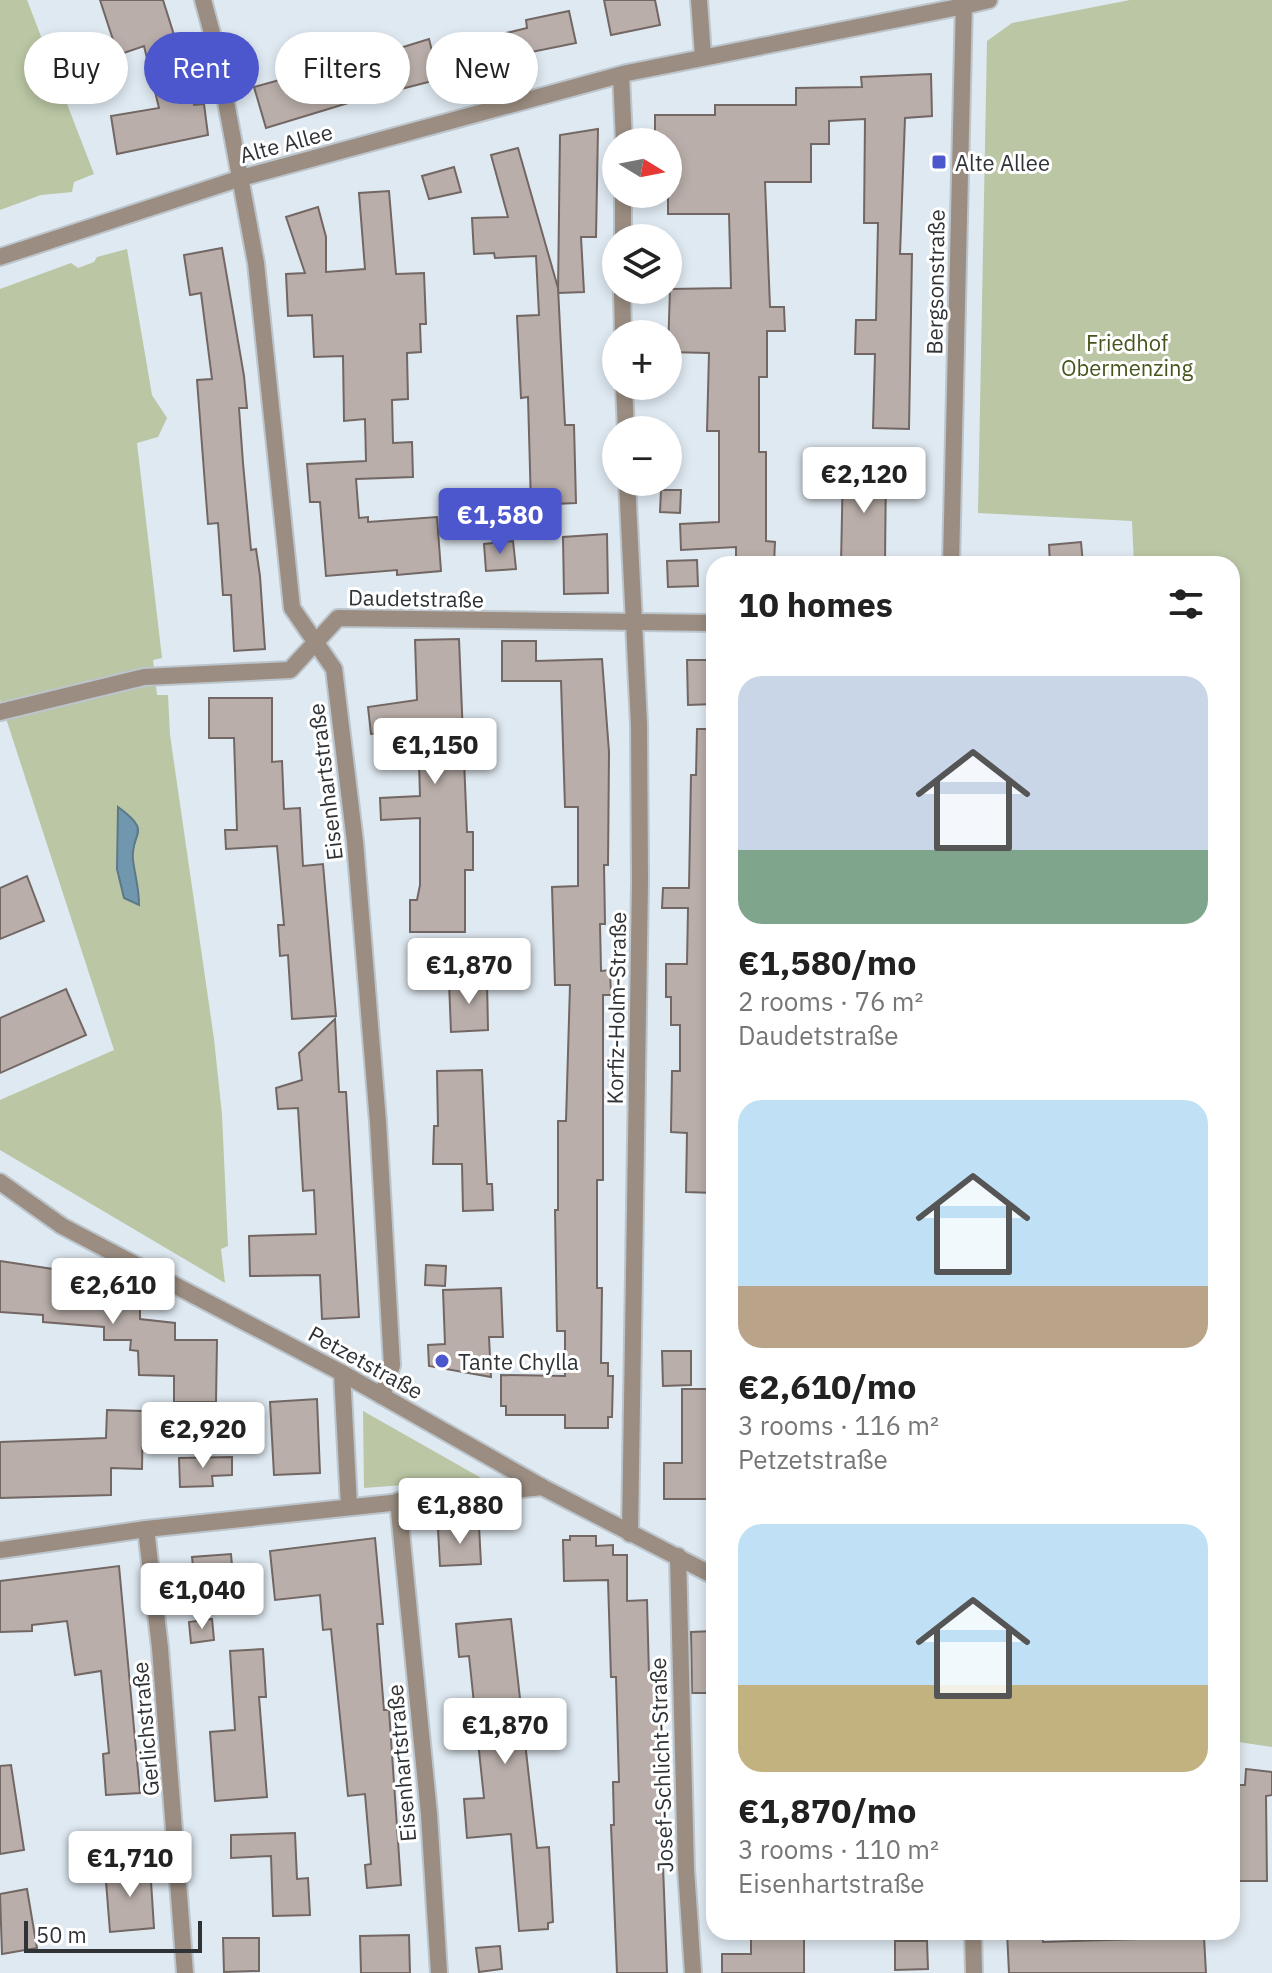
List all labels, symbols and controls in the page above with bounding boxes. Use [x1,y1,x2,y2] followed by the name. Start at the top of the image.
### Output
[24,32,128,104] chip: Buy
[144,32,259,104] chip: Rent
[275,32,410,104] chip: Filters
[426,32,538,104] chip: New
[236,117,336,169] street label: Alte Allee
[602,128,682,208] north arrow
[602,128,682,496] map controls
[955,148,1050,177] place label: Alte Allee
[930,153,948,171] marker: Alte Allee
[919,209,951,355] street label: Bergsonstraße
[602,224,682,304] button: layers
[602,320,682,400] button: +
[1061,328,1193,382] park label: Friedhof Obermenzing
[602,416,682,496] button: −
[799,447,929,515] pin: €2,120
[821,456,907,490] text: €2,120
[435,488,565,556] pin: €1,580
[457,497,543,531] text: €1,580
[348,582,484,614] street label: Daudetstraße
[738,582,893,626] text: 10 homes
[1164,582,1208,626] icon: filters
[301,702,349,862] street label: Eisenhartstraße
[370,718,500,786] pin: €1,150
[392,727,478,761] text: €1,150
[901,728,1045,872] icon: home
[600,911,632,1105] street label: Korfiz-Holm-Straße
[404,938,534,1006] pin: €1,870
[738,940,916,984] text: €1,580/mo
[426,947,512,981] text: €1,870
[738,984,923,1018] text: 2 rooms · 76 m²
[738,1018,898,1052] text: Daudetstraße
[901,1152,1045,1296] icon: home
[48,1258,178,1326] pin: €2,610
[70,1267,156,1301] text: €2,610
[304,1319,428,1405] street label: Petzetstraße
[458,1347,579,1376] place label: Tante Chylla
[433,1352,451,1370] marker: Tante Chylla
[738,1364,916,1408] text: €2,610/mo
[138,1402,268,1470] pin: €2,920
[738,1408,939,1442] text: 3 rooms · 116 m²
[160,1411,246,1445] text: €2,920
[738,1442,888,1476] text: Petzetstraße
[395,1478,525,1546] pin: €1,880
[417,1487,503,1521] text: €1,880
[137,1563,267,1631] pin: €1,040
[159,1572,245,1606] text: €1,040
[901,1576,1045,1720] icon: home
[643,1657,679,1873] street label: Josef-Schlicht-Straße
[125,1661,165,1797] street label: Gerlichstraße
[380,1683,422,1843] street label: Eisenhartstraße
[440,1698,570,1766] pin: €1,870
[462,1707,548,1741] text: €1,870
[738,1788,916,1832] text: €1,870/mo
[65,1831,195,1899] pin: €1,710
[738,1832,939,1866] text: 3 rooms · 110 m²
[87,1840,173,1874] text: €1,710
[738,1866,925,1900] text: Eisenhartstraße
[24,1917,202,1953] scale bar
[36,1920,87,1949] text: 50 m

